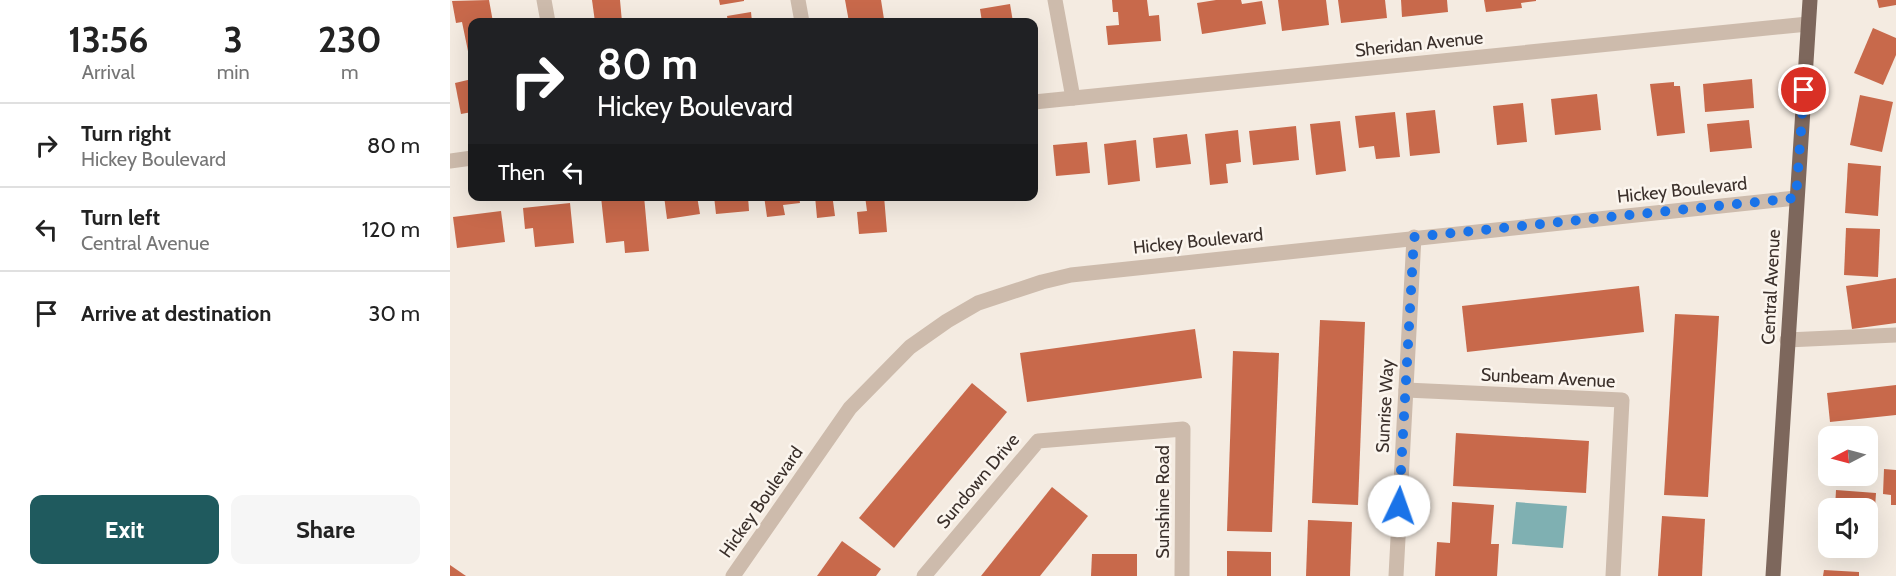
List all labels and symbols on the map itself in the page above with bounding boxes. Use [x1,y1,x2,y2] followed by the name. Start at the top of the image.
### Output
[1354,26,1484,62] street label: Sheridan Avenue
[1778,64,1829,115] pin
[1616,172,1748,208] street label: Hickey Boulevard
[1132,223,1264,259] street label: Hickey Boulevard
[1757,229,1785,345] street label: Central Avenue
[1372,359,1398,453] street label: Sunrise Way
[1480,363,1616,393] street label: Sunbeam Avenue
[1818,426,1878,486] north arrow
[932,429,1024,533] street label: Sundown Drive
[715,442,807,562] street label: Hickey Boulevard
[1152,445,1174,559] street label: Sunshine Road
[1367,474,1431,538] position arrow

